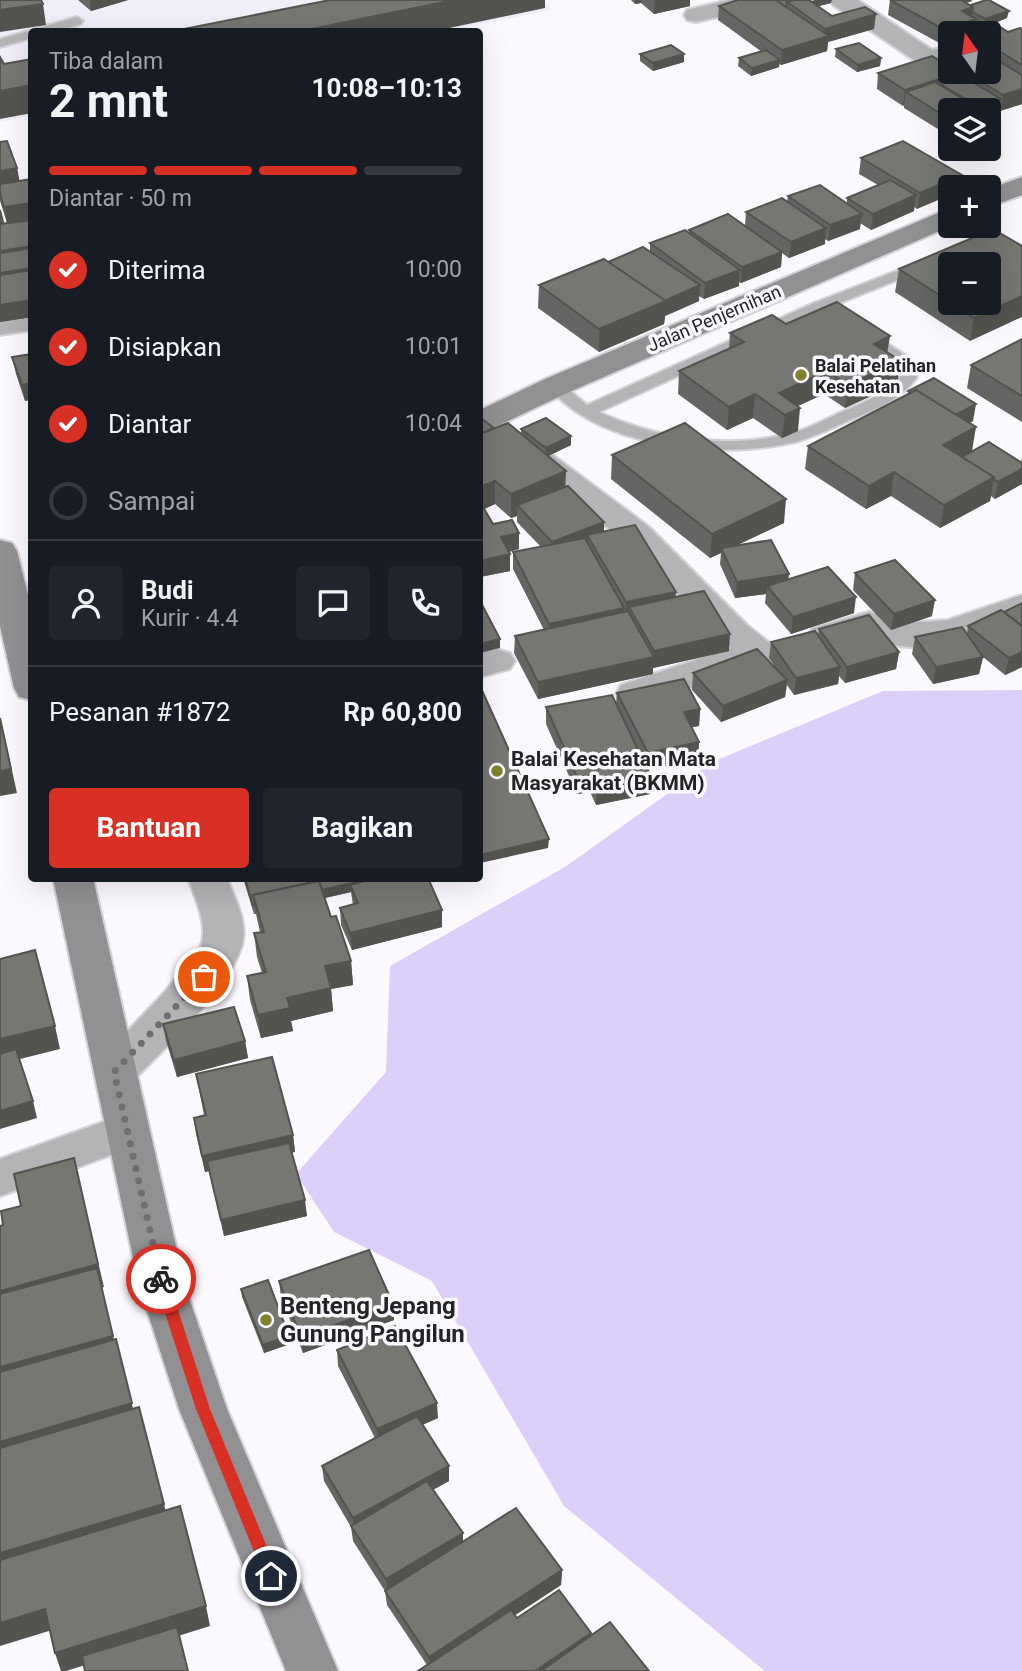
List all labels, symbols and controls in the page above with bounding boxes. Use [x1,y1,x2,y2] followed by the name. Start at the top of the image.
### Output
[938,21,1001,84] north arrow
[938,21,1001,315] map controls
[49,48,163,75] text: Tiba dalam
[312,73,462,103] text: 10:08–10:13
[49,74,168,128] text: 2 mnt
[938,98,1001,161] button: layers
[938,175,1001,238] button: +
[49,185,192,212] text: Diantar · 50 m
[49,251,87,289] icon: check
[938,252,1001,315] button: −
[108,255,206,285] text: Diterima
[405,256,462,283] text: 10:00
[644,280,784,356] street label: Jalan Penjernihan
[49,328,87,366] icon: check
[108,332,222,362] text: Disiapkan
[405,333,462,360] text: 10:01
[815,355,936,397] place label: Balai Pelatihan Kesehatan
[793,367,809,383] marker: Balai Pelatihan Kesehatan
[49,405,87,443] icon: check
[108,409,191,439] text: Diantar
[405,410,462,437] text: 10:04
[108,486,195,516] text: Sampai
[49,566,123,640] button: person
[296,566,370,640] button: chat
[388,566,462,640] button: phone
[141,575,194,605] text: Budi
[141,605,238,632] text: Kurir · 4.4
[49,697,230,727] text: Pesanan #1872
[343,697,462,727] text: Rp 60,800
[511,747,716,795] place label: Balai Kesehatan Mata Masyarakat (BKMM)
[489,763,505,779] marker: Balai Kesehatan Mata Masyarakat (BKMM)
[49,788,249,868] button: Bantuan
[263,788,462,868] button: Bagikan
[174,947,234,1007] pin
[185,958,223,996] icon: bag
[126,1244,196,1314] courier
[142,1260,180,1298] icon: bike
[280,1292,465,1348] place label: Benteng Jepang Gunung Pangilun
[258,1312,274,1328] marker: Benteng Jepang Gunung Pangilun
[241,1546,301,1606] pin
[252,1557,290,1595] icon: home

